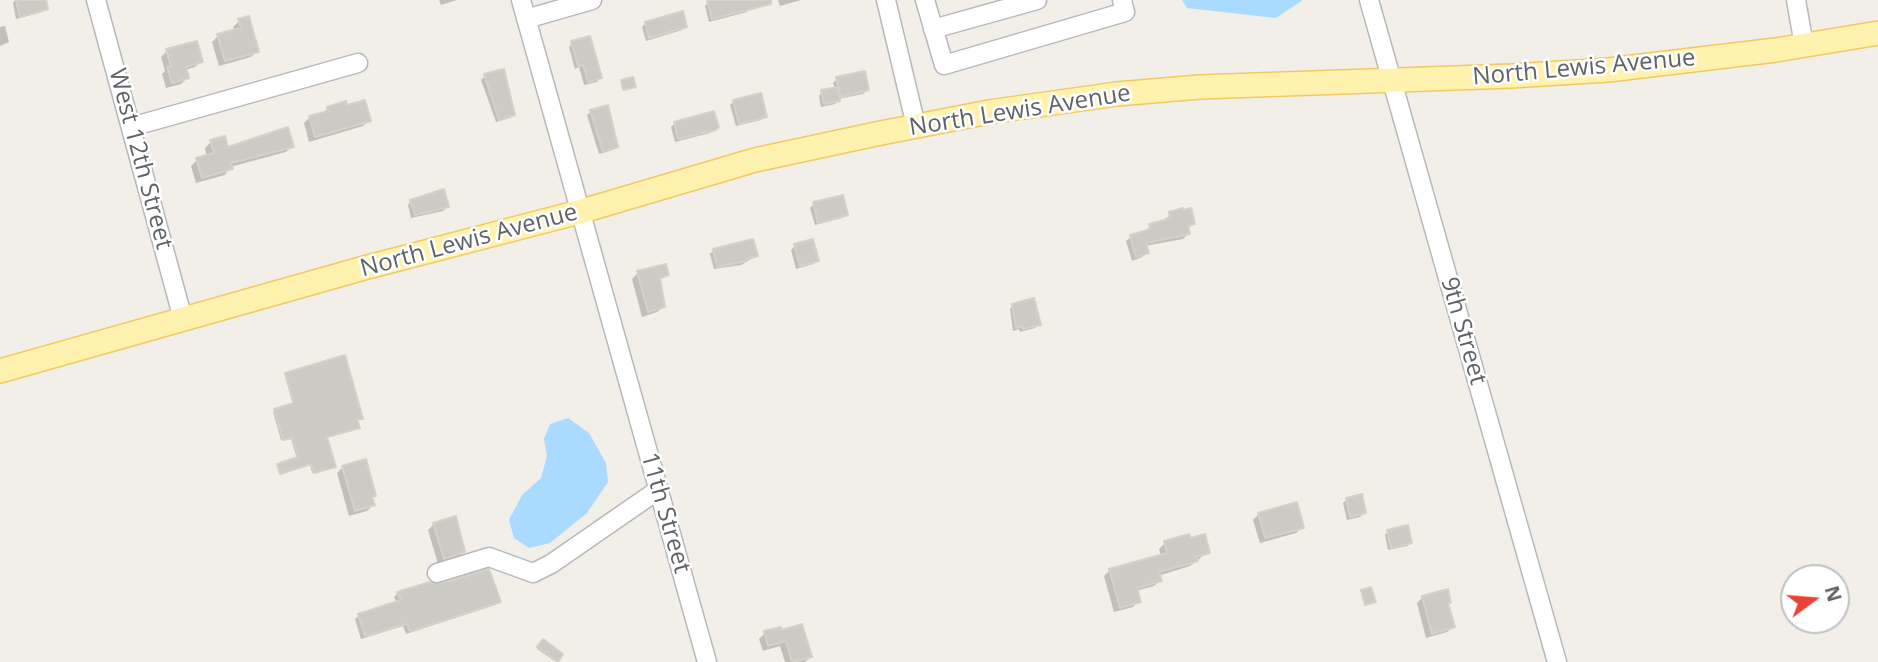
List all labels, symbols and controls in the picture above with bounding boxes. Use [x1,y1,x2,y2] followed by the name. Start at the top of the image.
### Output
[1471,44,1697,92] street label: North Lewis Avenue
[102,66,178,252] street label: West 12th Street
[907,79,1133,143] street label: North Lewis Avenue
[357,198,581,284] street label: North Lewis Avenue
[1434,274,1492,388] street label: 9th Street
[634,449,696,577] street label: 11th Street
[1780,564,1850,634] north arrow
[1819,583,1848,605] text: N

